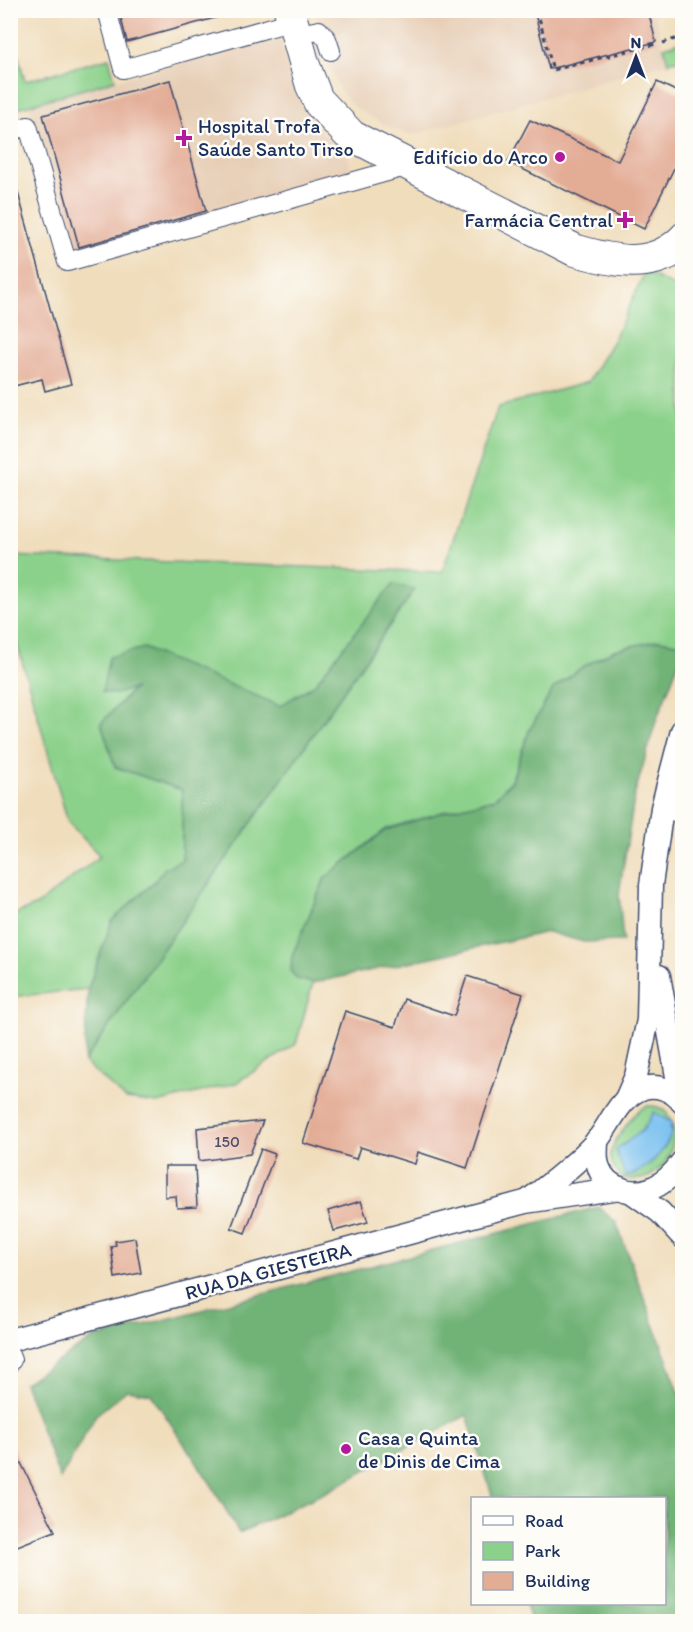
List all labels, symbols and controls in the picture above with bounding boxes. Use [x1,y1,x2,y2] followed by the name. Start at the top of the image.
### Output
[606,27,666,87] north arrow
[631,33,641,52] text: N
[198,114,354,161] place label: Hospital Trofa Saúde Santo Tirso
[175,129,193,147] marker: Hospital Trofa Saúde Santo Tirso
[413,145,548,169] place label: Edifício do Arco
[553,150,567,164] marker: Edifício do Arco
[465,208,613,232] place label: Farmácia Central
[618,213,632,227] marker: Farmácia Central
[214,1132,240,1151] house number: 150
[182,1237,354,1305] street label: RUA DA GIESTEIRA
[358,1426,501,1473] place label: Casa e Quinta de Dinis de Cima
[339,1442,353,1456] marker: Casa e Quinta de Dinis de Cima
[471,1497,666,1605] legend
[525,1510,564,1532] text: Road
[525,1540,560,1562] text: Park
[525,1570,591,1592] text: Building

